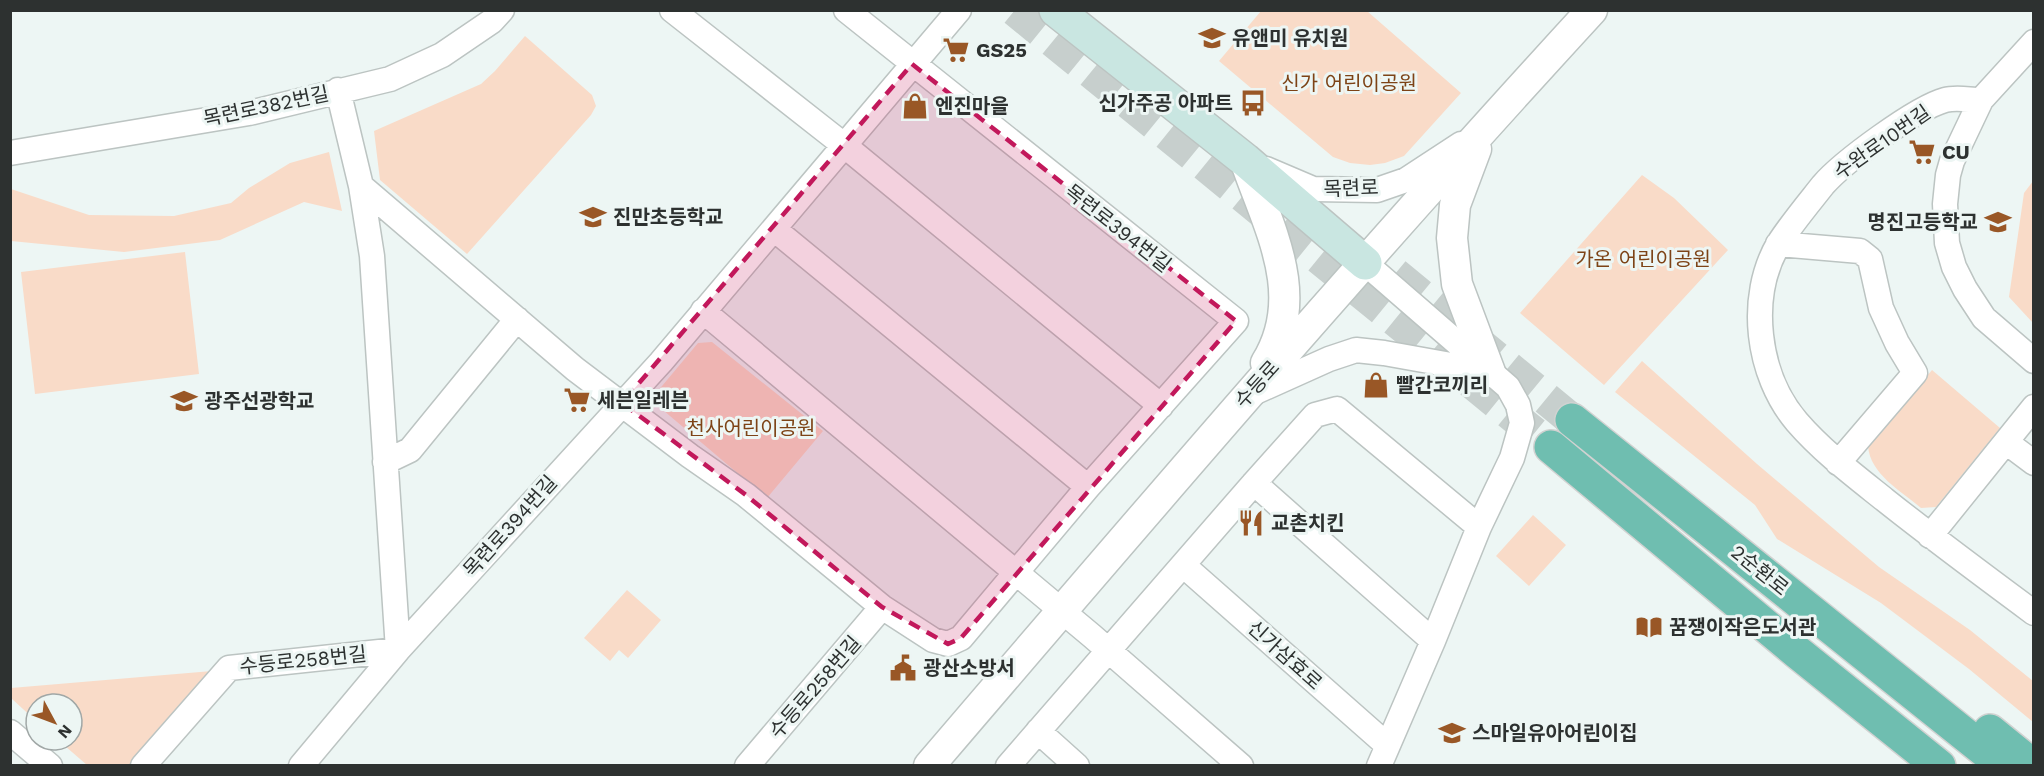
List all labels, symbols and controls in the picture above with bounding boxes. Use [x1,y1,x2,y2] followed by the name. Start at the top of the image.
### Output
[1197,23,1227,53] school or university icon: 유앤미 유치원
[1232,26,1348,50] place label: 유앤미 유치원
[941,35,971,65] supermarket icon: GS25
[976,38,1027,62] place label: GS25
[1281,71,1417,95] park label: 신가 어린이공원
[201,81,331,131] street label: 목련로382번길
[1238,88,1268,118] bus stop icon: 신가주공 아파트
[900,91,930,121] shop icon: 엔진마을
[1098,91,1233,115] place label: 신가주공 아파트
[935,94,1009,118] place label: 엔진마을
[1829,100,1935,184] street label: 수완로10번길
[1907,137,1937,167] supermarket icon: CU
[1942,140,1970,164] place label: CU
[1323,175,1379,201] street label: 목련로
[1060,179,1176,277] street label: 목련로394번길
[578,202,608,232] school or university icon: 진만초등학교
[613,205,723,229] place label: 진만초등학교
[1983,207,2013,237] school or university icon: 명진고등학교
[1868,210,1978,234] place label: 명진고등학교
[1575,247,1711,271] park label: 가온 어린이공원
[1230,355,1284,413] street label: 수등로
[1361,370,1391,400] shop icon: 빨간코끼리
[1396,373,1488,397] place label: 빨간코끼리
[562,385,592,415] supermarket icon: 세븐일레븐
[169,386,199,416] school or university icon: 광주선광학교
[597,388,689,412] place label: 세븐일레븐
[204,389,314,413] place label: 광주선광학교
[687,416,815,440] park label: 천사어린이공원
[458,470,562,582] street label: 목련로394번길
[1236,508,1266,538] restaurant icon: 교촌치킨
[1271,511,1345,535] place label: 교촌치킨
[1726,540,1794,600] street label: 2순환로
[1634,612,1664,642] library icon: 꿈쟁이작은도서관
[1243,615,1327,695] street label: 신가삼효로
[1669,615,1817,639] place label: 꿈쟁이작은도서관
[764,631,866,743] street label: 수등로258번길
[238,641,368,679] street label: 수등로258번길
[888,653,918,683] public building icon: 광산소방서
[923,656,1015,680] place label: 광산소방서
[24,692,84,752] north arrow
[1437,718,1467,748] school or university icon: 스마일유아어린이집
[54,721,76,742] text: N
[1472,721,1638,745] place label: 스마일유아어린이집

